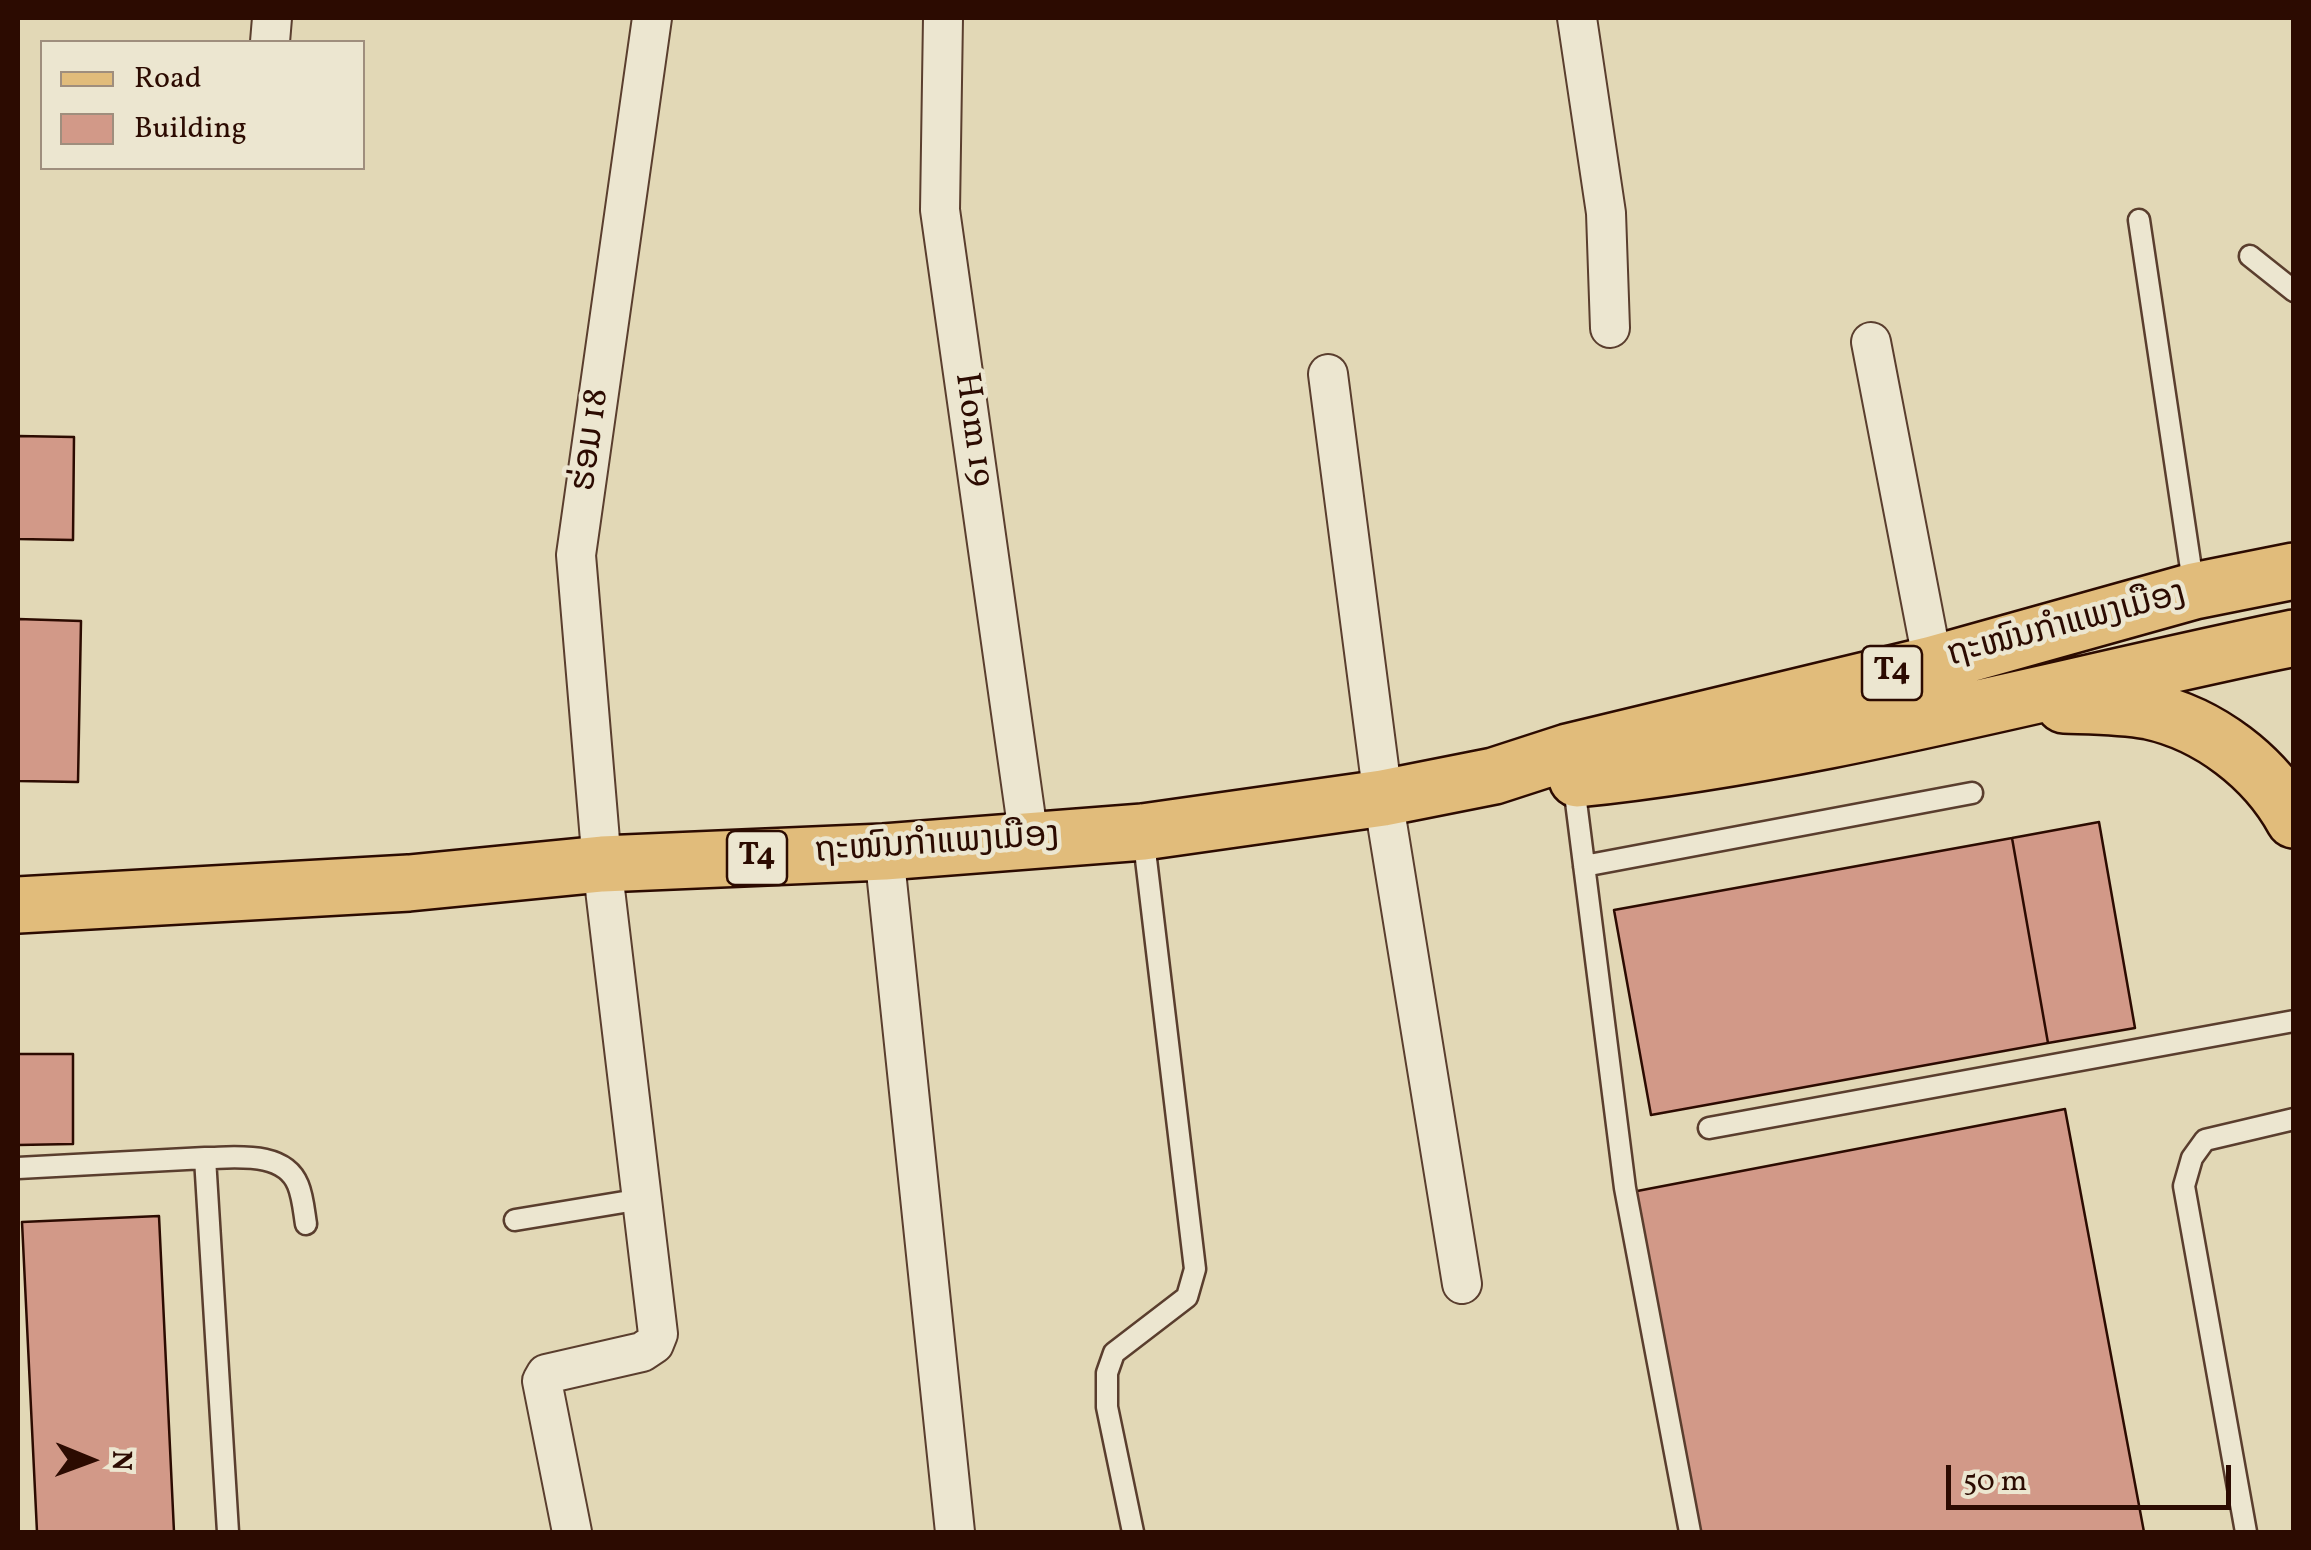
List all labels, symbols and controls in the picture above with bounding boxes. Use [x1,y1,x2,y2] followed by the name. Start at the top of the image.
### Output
[40,40,365,170] legend
[134,58,202,100] text: Road
[134,108,247,150] text: Building
[942,370,1000,490] street label: Hom 19
[565,386,621,494] street label: ຮ່ອມ 18
[1943,575,2191,679] street label: ຖະໜົນກຳແພງເມືອງ
[1862,646,1922,700] road number: T4
[813,816,1061,876] street label: ຖະໜົນກຳແພງເມືອງ
[727,831,787,885] road number: T4
[40,1410,140,1510] north arrow
[1951,1445,2236,1507] scale bar
[101,1450,140,1471] text: N
[1963,1461,2027,1503] text: 50 m

